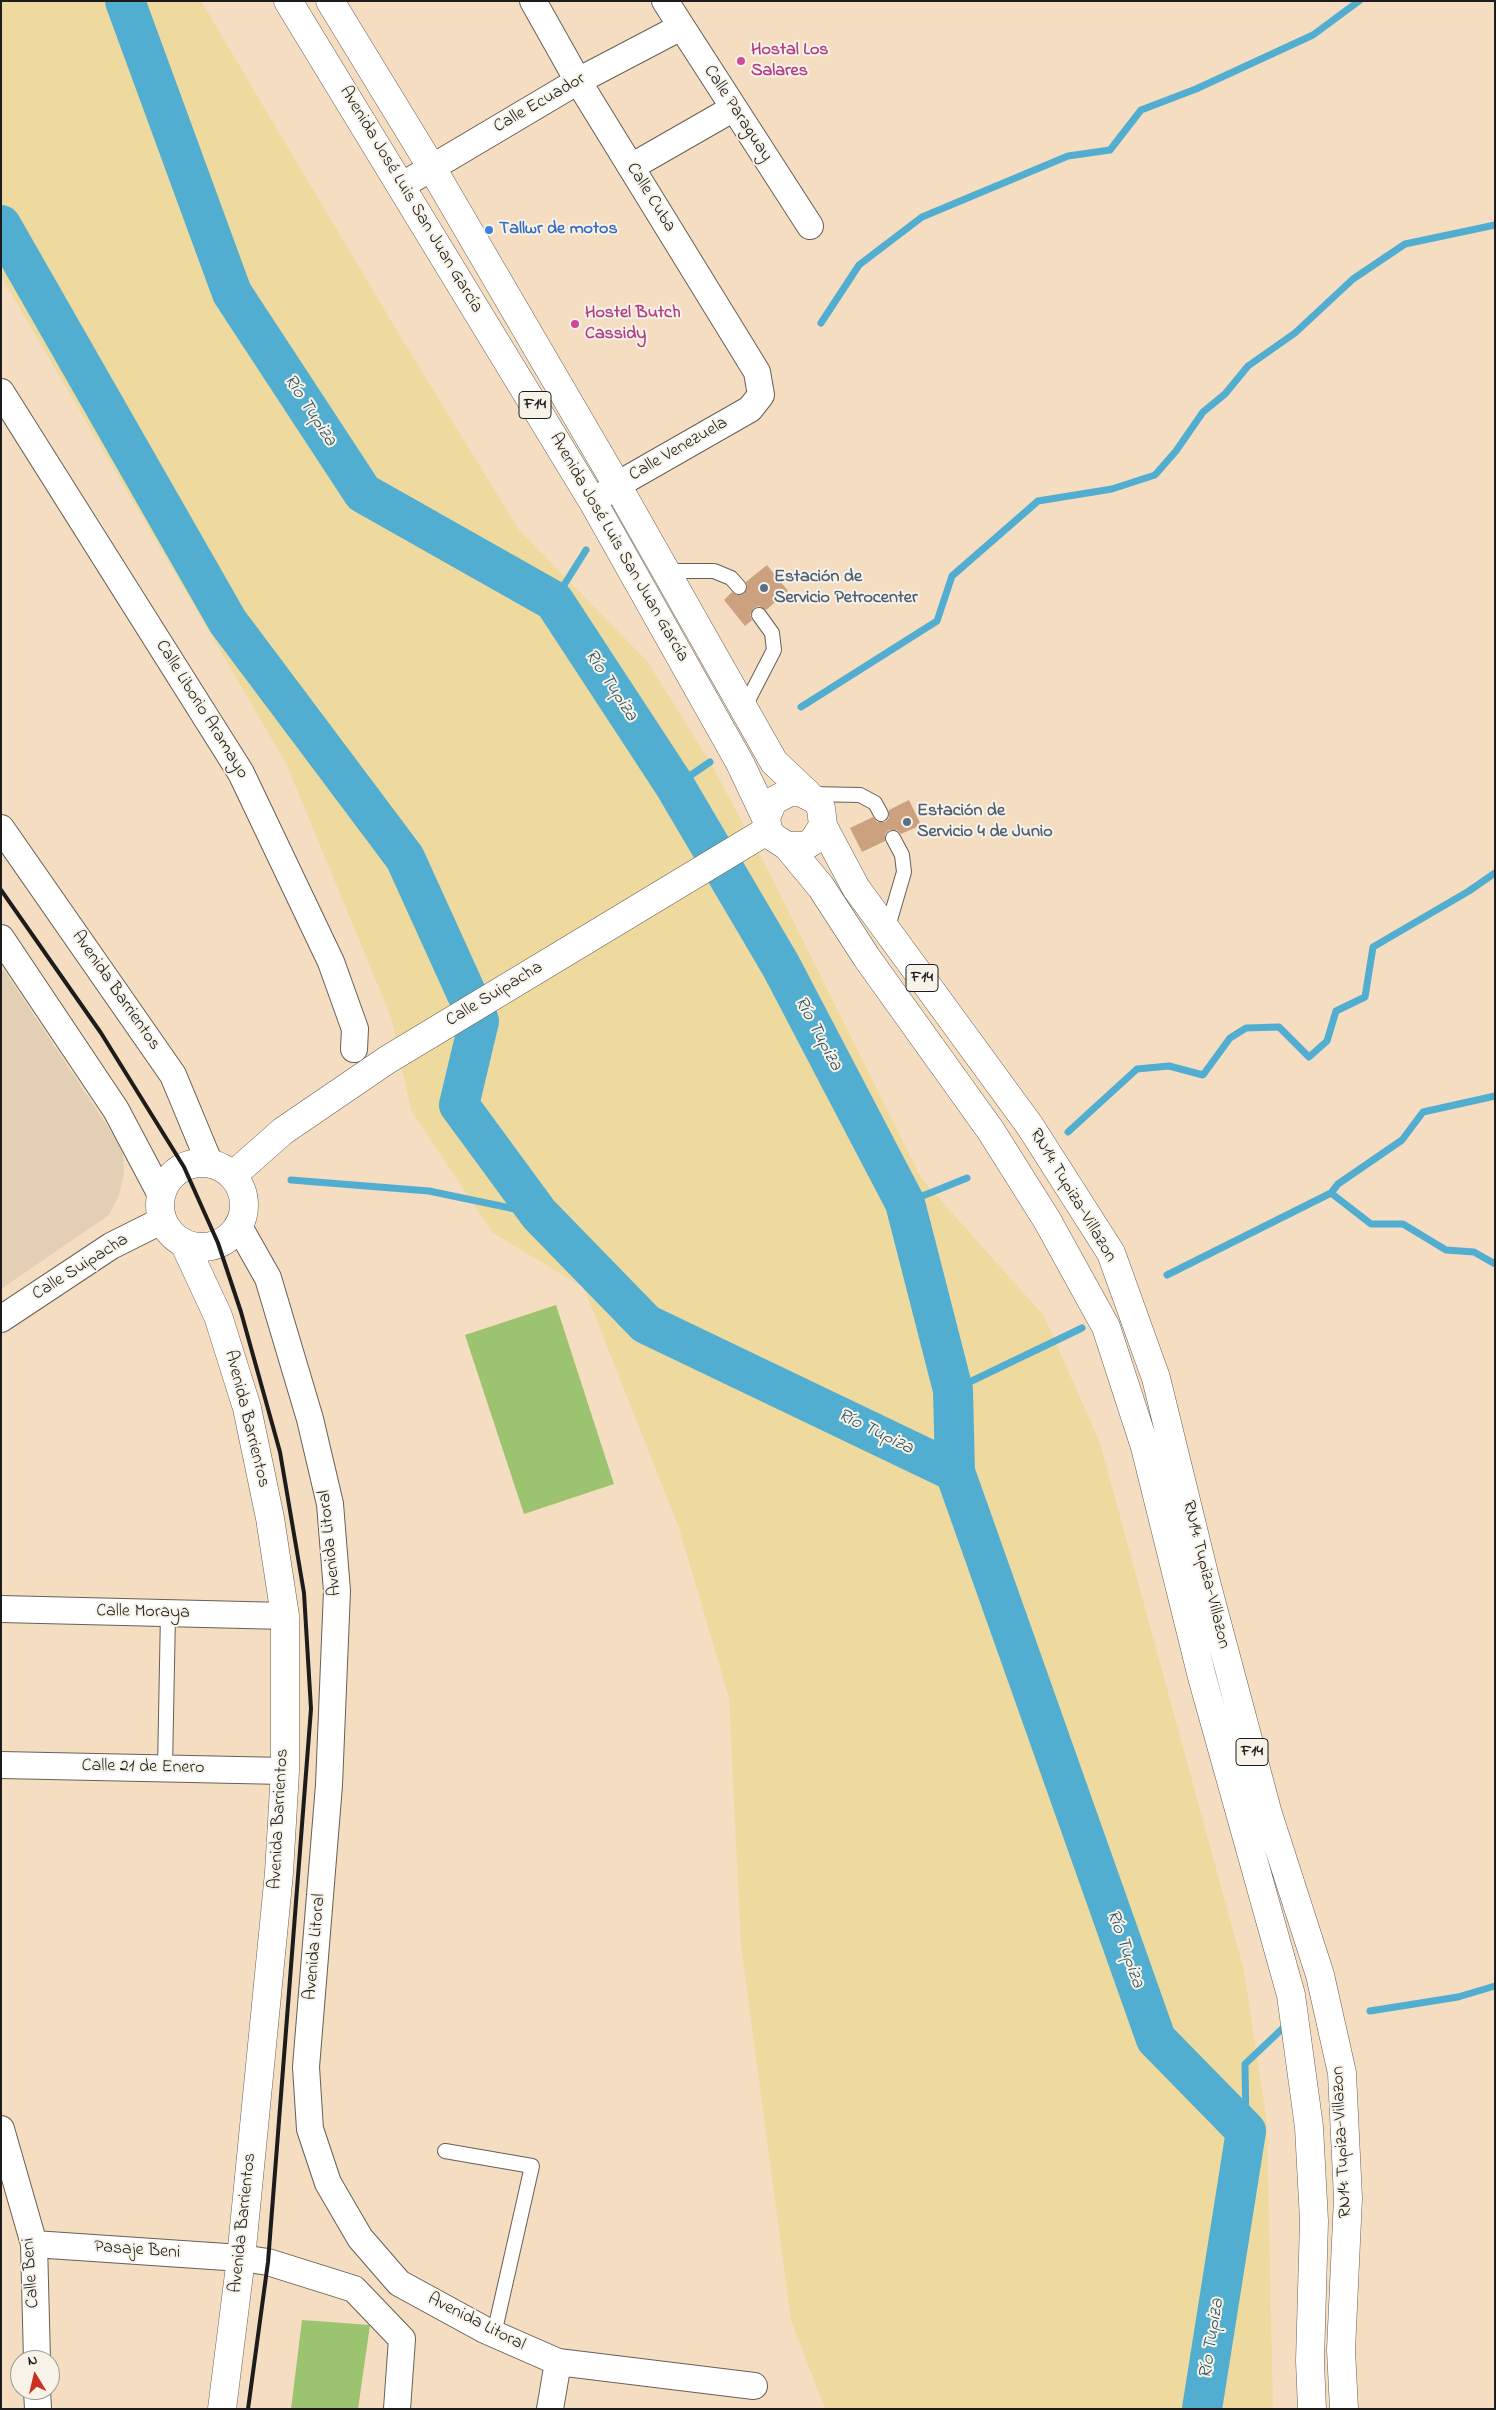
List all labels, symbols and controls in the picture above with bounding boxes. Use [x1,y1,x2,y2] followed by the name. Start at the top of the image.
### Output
[751,40,828,82] place label: Hostal Los Salares
[735,55,747,67] marker: Hostal Los Salares
[698,62,776,166] street label: Calle Paraguay
[490,69,590,139] street label: Calle Ecuador
[334,83,486,317] street label: Avenida José Luis San Juan García
[620,159,680,237] street label: Calle Cuba
[499,219,618,241] place label: Tallwr de motos
[483,224,495,236] marker: Tallwr de motos
[585,303,681,346] place label: Hostel Butch Cassidy
[569,318,581,330] marker: Hostel Butch Cassidy
[277,371,341,451] water label: Río Tupiza
[519,392,551,418] road number: F14
[626,413,732,487] street label: Calle Venezuela
[543,430,693,666] street label: Avenida José Luis San Juan García
[774,567,917,610] place label: Estación de Servicio Petrocenter
[758,582,770,594] marker: Estación de Servicio Petrocenter
[150,637,252,783] street label: Calle Liborio Aramayo
[578,646,642,726] water label: Río Tupiza
[917,801,1053,844] place label: Estación de Servicio 4 de Junio
[901,816,913,828] marker: Estación de Servicio 4 de Junio
[66,927,164,1055] street label: Avenida Barrientos
[443,958,547,1032] street label: Calle Suipacha
[906,964,938,991] road number: F14
[788,993,846,1075] water label: Río Tupiza
[1024,1125,1120,1267] street label: RN14: Tupiza-Villazon
[29,1230,133,1306] street label: Calle Suipacha
[218,1348,274,1490] street label: Avenida Barrientos
[834,1405,916,1461] water label: Río Tupiza
[315,1489,347,1597] street label: Avenida Litoral
[1176,1499,1234,1651] street label: RN14: Tupiza-Villazon
[96,1601,190,1625] street label: Calle Moraya
[1236,1738,1268,1765] road number: F14
[266,1748,294,1890] street label: Avenida Barrientos
[81,1756,205,1780] street label: Calle 21 de Enero
[301,1893,331,2001] street label: Avenida Litoral
[1100,1907,1148,1991] water label: Río Tupiza
[1328,2066,1358,2218] street label: RN14: Tupiza-Villazon
[226,2152,262,2294] street label: Avenida Barrientos
[19,2237,45,2309] street label: Calle Beni
[93,2237,181,2265] street label: Pasaje Beni
[424,2289,528,2357] street label: Avenida Litoral
[1195,2297,1231,2381] water label: Río Tupiza
[10,2350,60,2400] north arrow
[26,2350,39,2372] text: N

